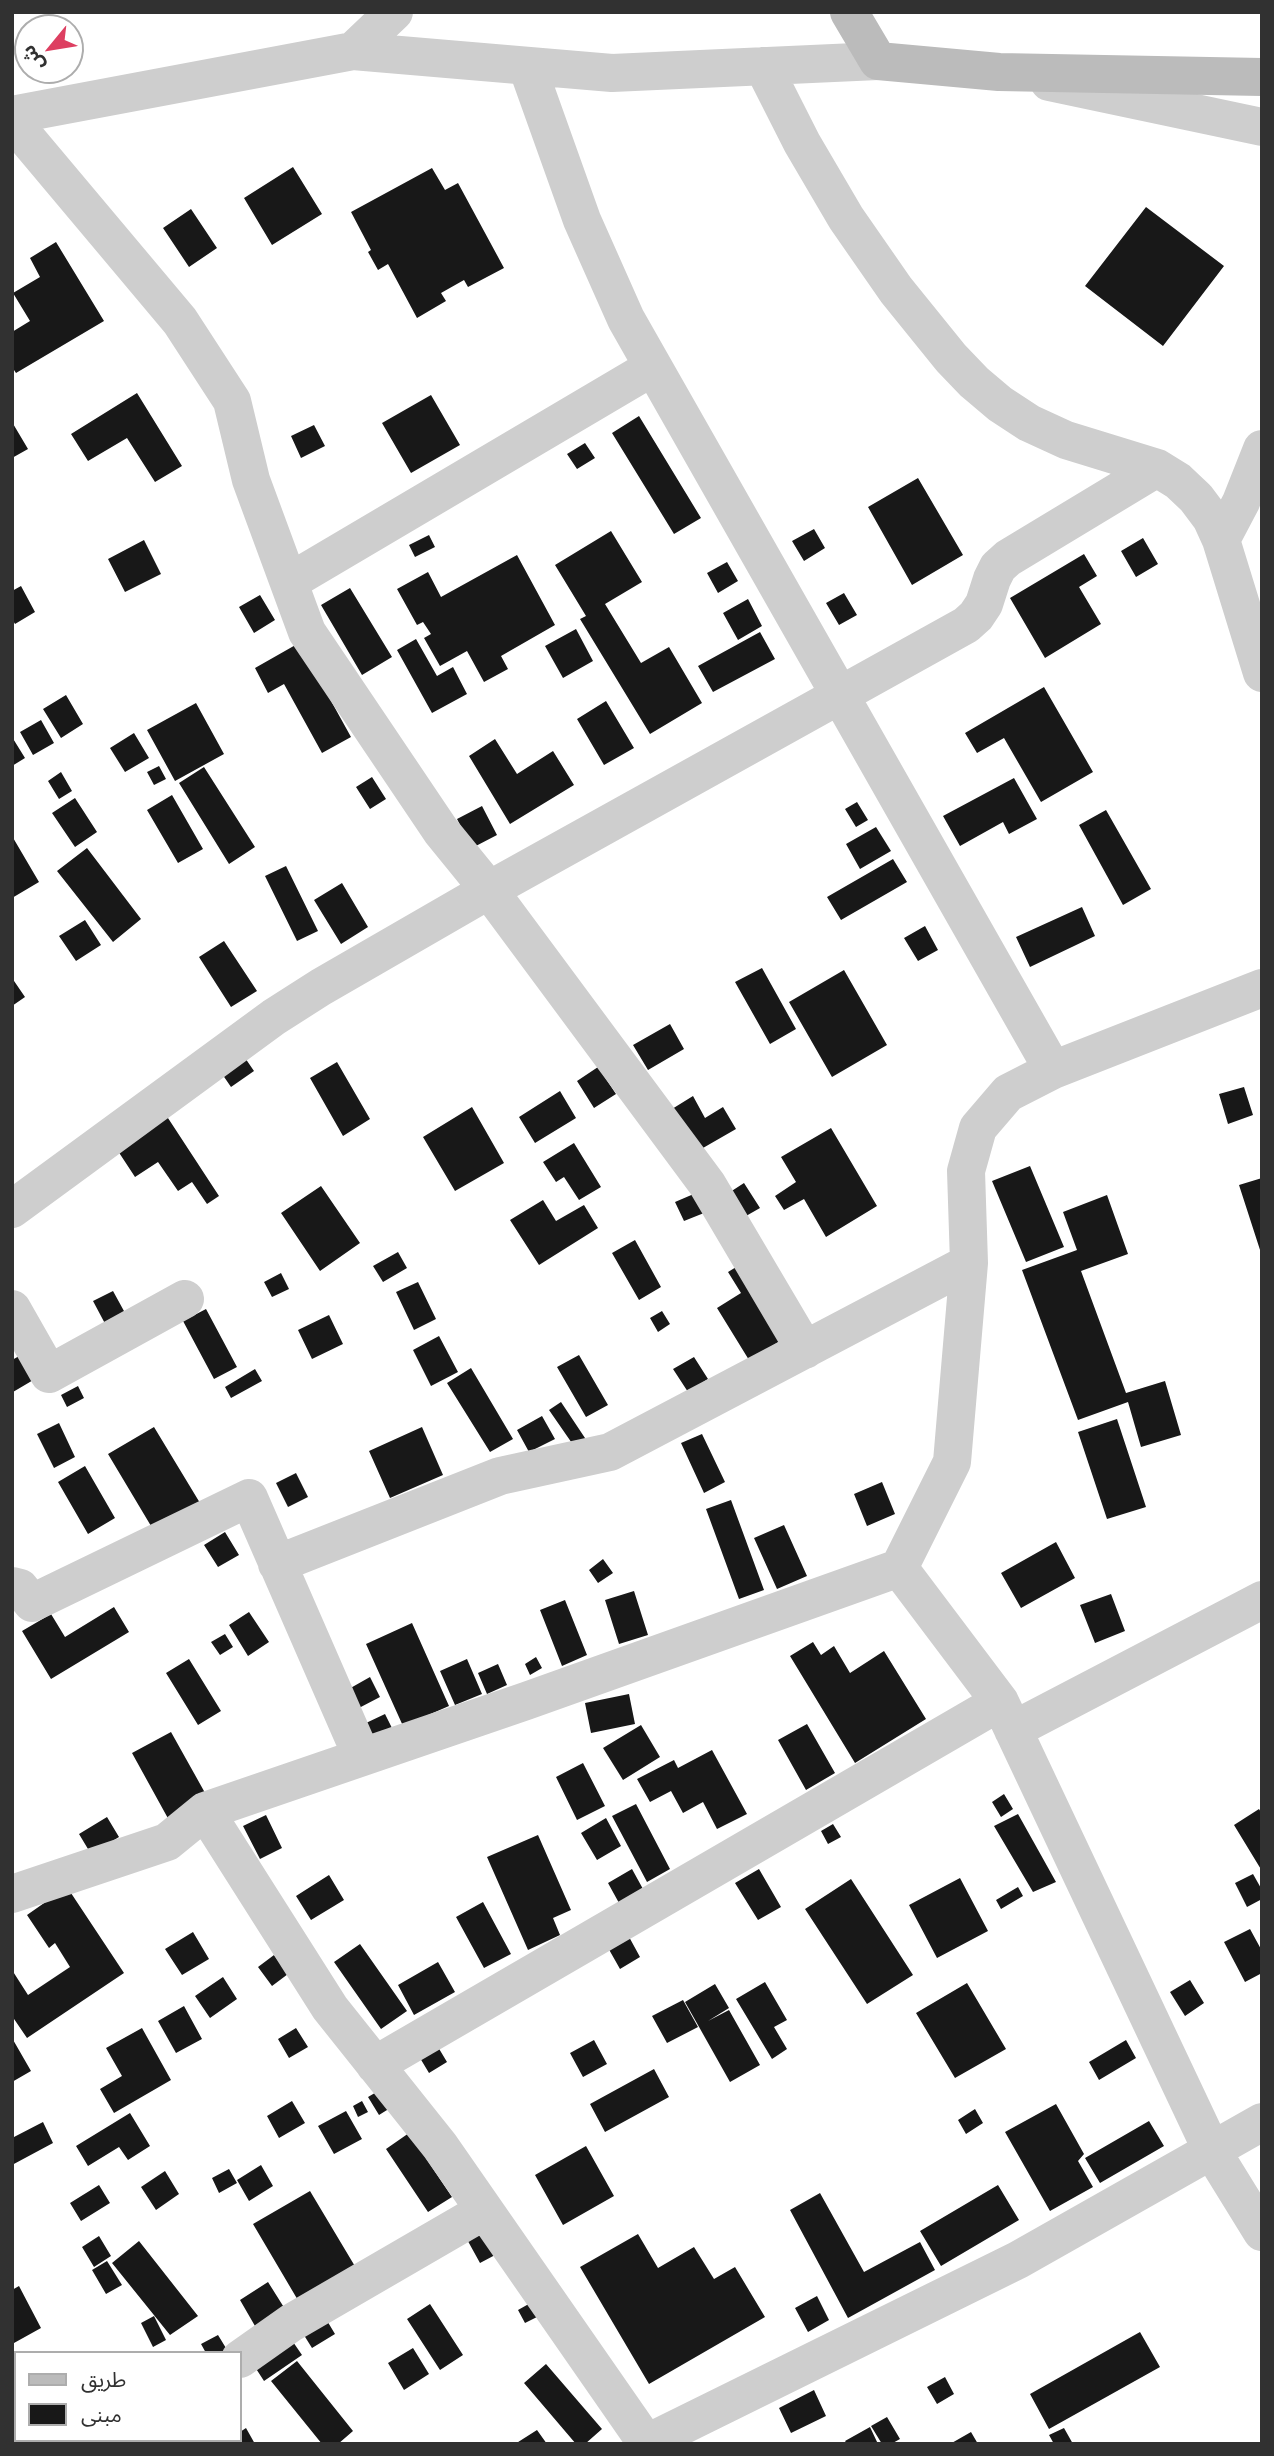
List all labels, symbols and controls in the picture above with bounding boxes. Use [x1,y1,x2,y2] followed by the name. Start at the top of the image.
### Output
[14,14,84,84] north arrow
[16,42,49,76] text: ش
[14,2351,242,2442] legend
[81,2366,126,2391] text: طريق
[81,2401,122,2426] text: مبنى

